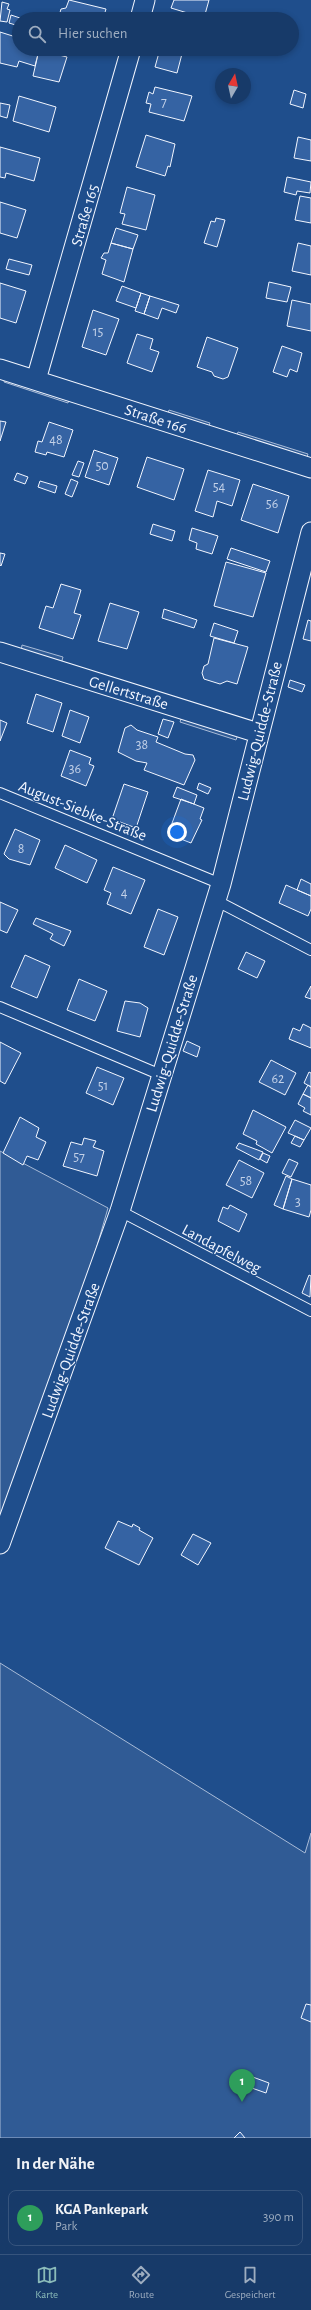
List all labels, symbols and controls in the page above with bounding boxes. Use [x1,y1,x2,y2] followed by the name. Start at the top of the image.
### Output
[12,12,299,56] search box
[26,23,48,45] icon: search
[58,26,128,41] text: Hier suchen
[215,68,251,104] north arrow
[161,95,167,109] house number: 7
[68,182,101,248] street label: Straße 165
[93,325,103,339] house number: 15
[123,401,189,437] street label: Straße 166
[49,433,63,447] house number: 48
[95,459,109,473] house number: 50
[213,480,226,494] house number: 54
[266,497,278,511] house number: 56
[235,660,286,803] street label: Ludwig-Quidde-Straße
[87,673,170,713] street label: Gellertstraße
[136,738,148,752] house number: 38
[69,762,81,776] house number: 36
[16,778,149,844] street label: August-Siebke-Straße
[167,822,187,842] your location
[18,842,24,856] house number: 8
[121,886,128,900] house number: 4
[143,973,201,1114] street label: Ludwig-Quidde-Straße
[272,1072,284,1086] house number: 62
[98,1079,108,1093] house number: 51
[73,1150,85,1164] house number: 57
[240,1174,252,1188] house number: 58
[295,1195,301,1209] house number: 3
[179,1221,264,1276] street label: Landapfelweg
[39,1280,104,1421] street label: Ludwig-Quidde-Straße
[229,2069,255,2102] pin: 1
[16,2155,95,2172] text: In der Nähe
[55,2202,148,2217] text: KGA Pankepark
[28,2211,32,2224] text: 1
[263,2211,294,2224] text: 390 m
[55,2220,77,2233] text: Park
[35,2264,58,2301] tab: Karte
[129,2264,154,2301] tab: Route
[225,2264,276,2301] tab: Gespeichert

